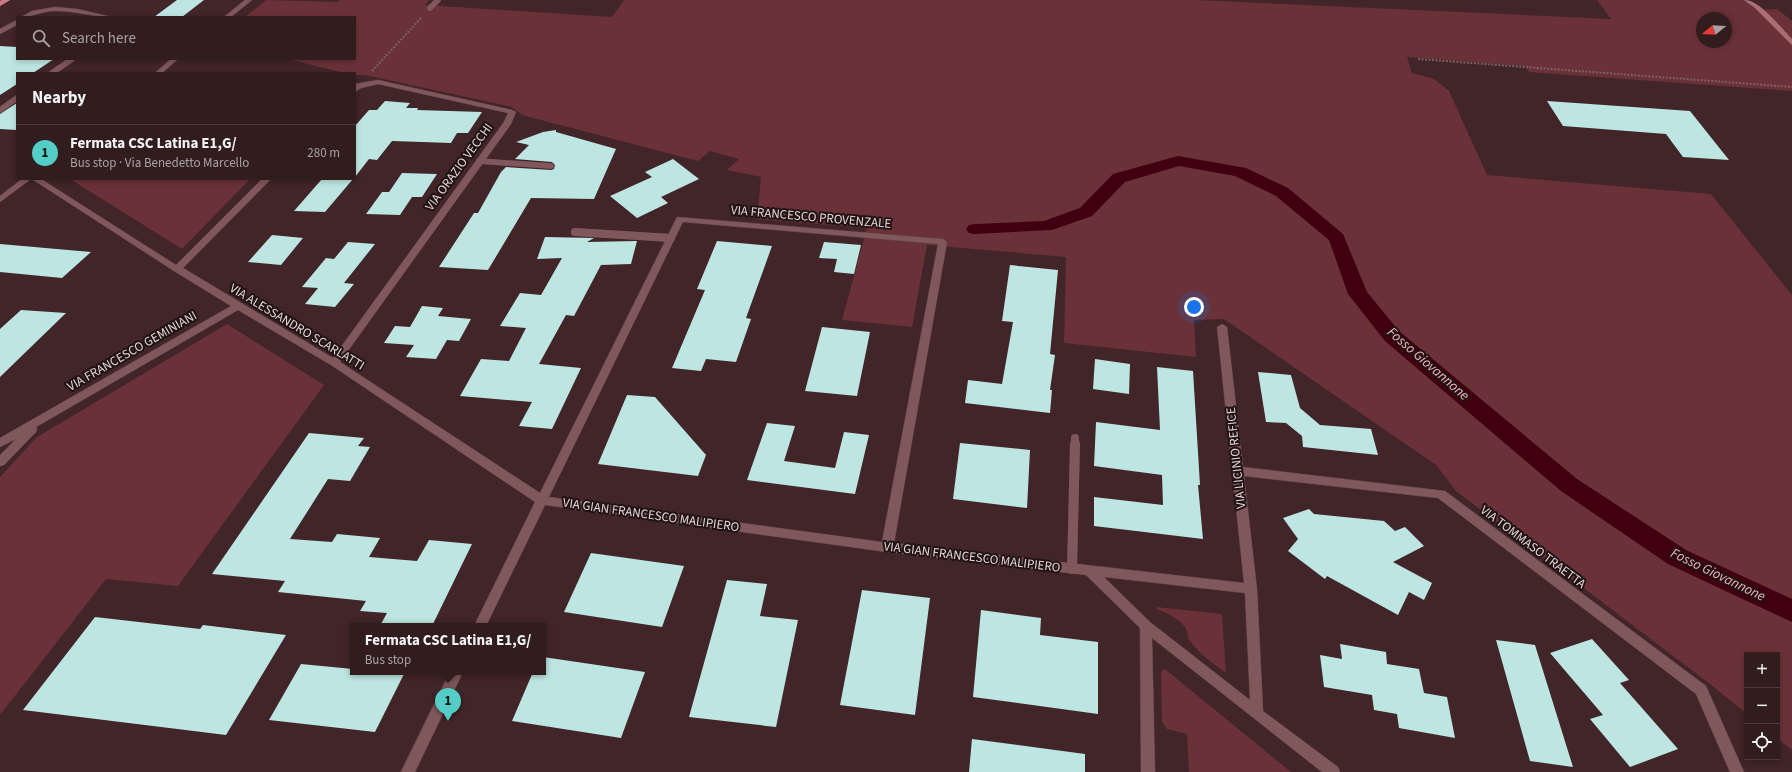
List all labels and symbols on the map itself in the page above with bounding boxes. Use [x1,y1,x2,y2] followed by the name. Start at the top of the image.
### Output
[1696,12,1732,48] north arrow
[421,120,497,214] street label: VIA ORAZIO VECCHI
[730,201,892,233] street label: VIA FRANCESCO PROVENZALE
[226,279,368,375] street label: VIA ALESSANDRO SCARLATTI
[1184,297,1204,317] your location
[64,306,200,396] street label: VIA FRANCESCO GEMINIANI
[1382,323,1474,406] water label: Fosso Giovannone
[1222,406,1250,510] street label: VIA LICINIO REFICE
[562,494,740,536] street label: VIA GIAN FRANCESCO MALIPIERO
[1477,501,1590,593] street label: VIA TOMMASO TRAETTA
[883,537,1061,577] street label: VIA GIAN FRANCESCO MALIPIERO
[1667,543,1769,607] water label: Fosso Giovannone
[435,688,461,721] pin: 1

